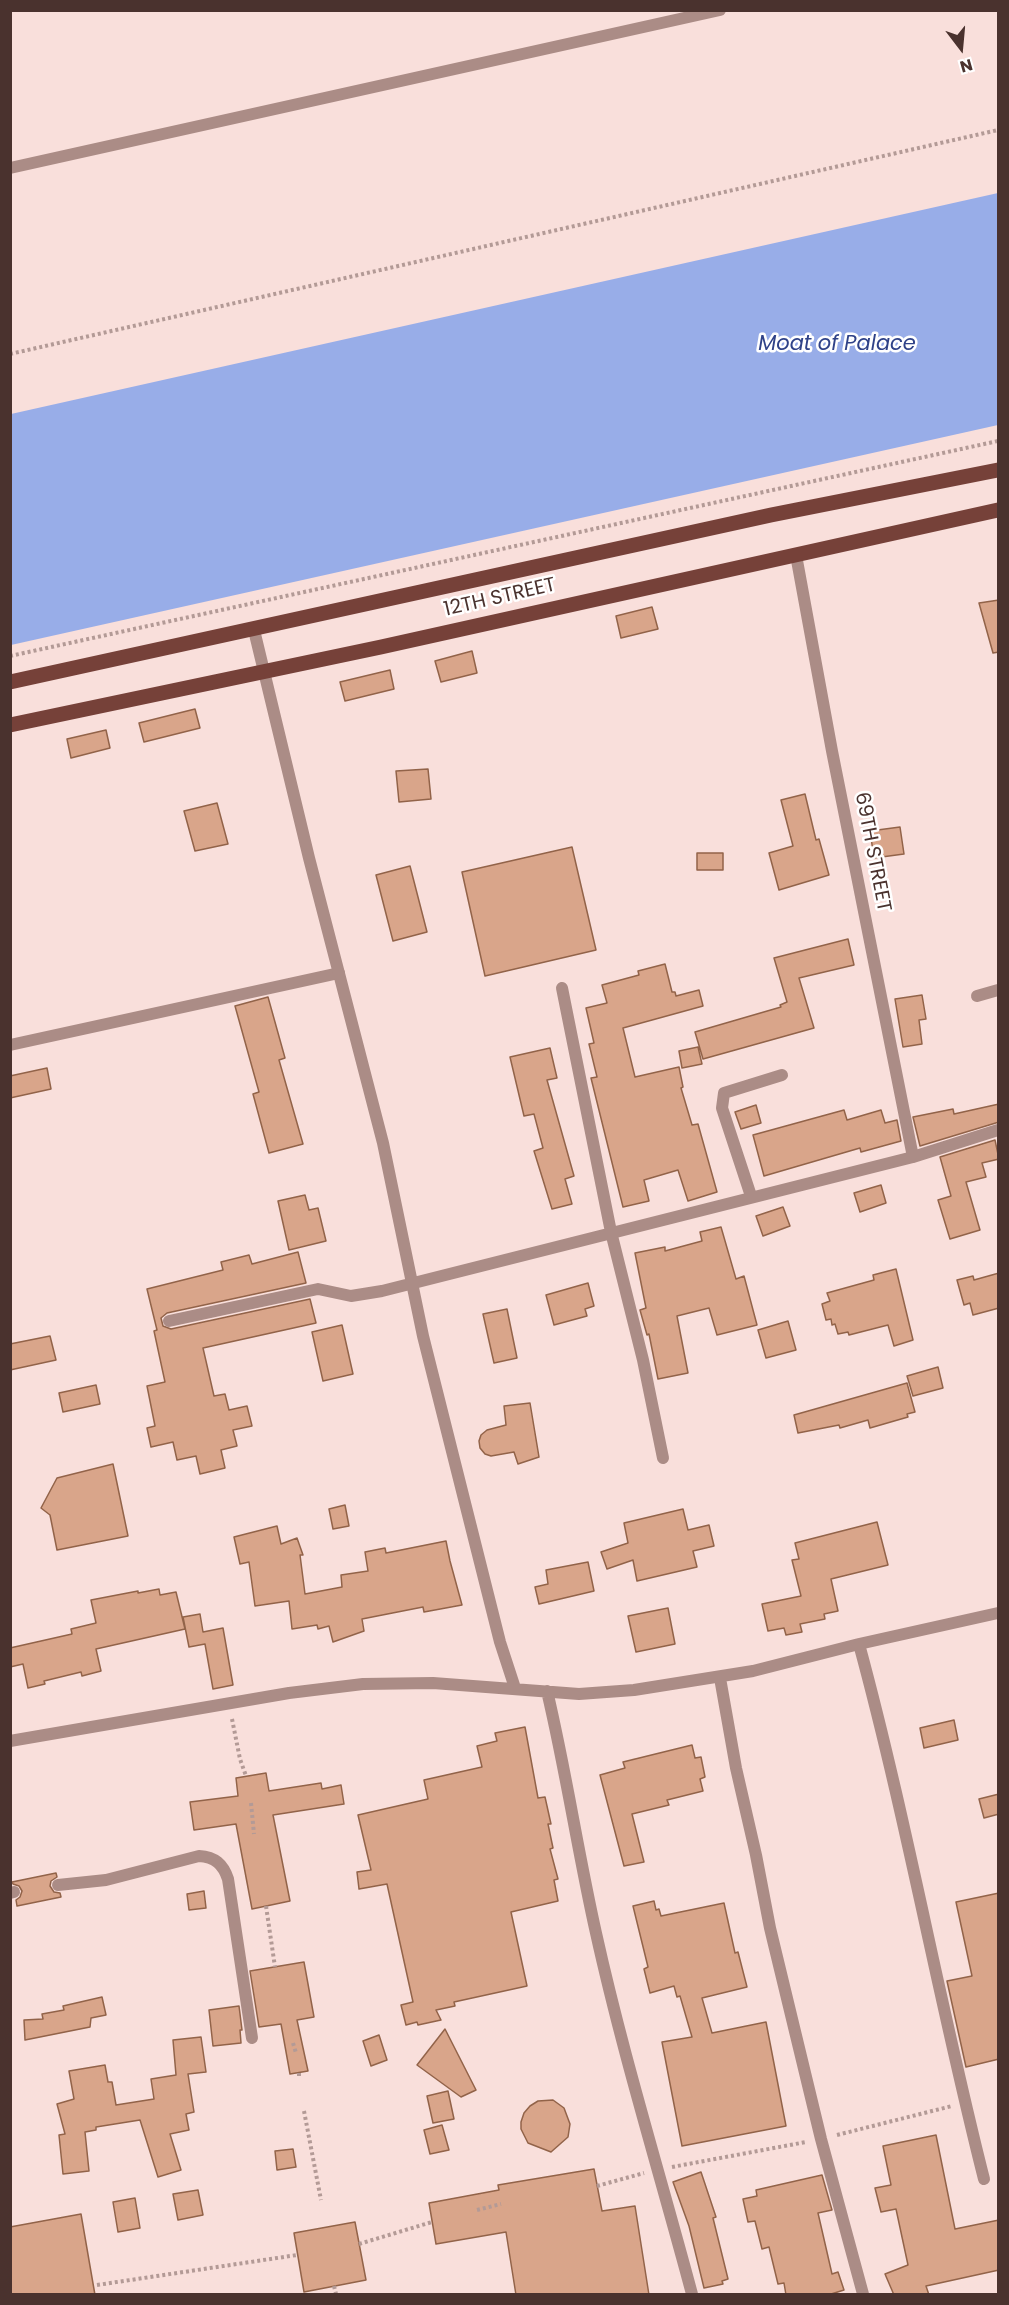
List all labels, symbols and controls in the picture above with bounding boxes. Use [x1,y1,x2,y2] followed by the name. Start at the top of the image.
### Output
[931,18,991,78] north arrow
[957,53,975,78] text: N
[758,332,916,358] water label: Moat of Palace
[442,573,558,623] street label: 12TH STREET
[849,790,895,914] street label: 69TH STREET

